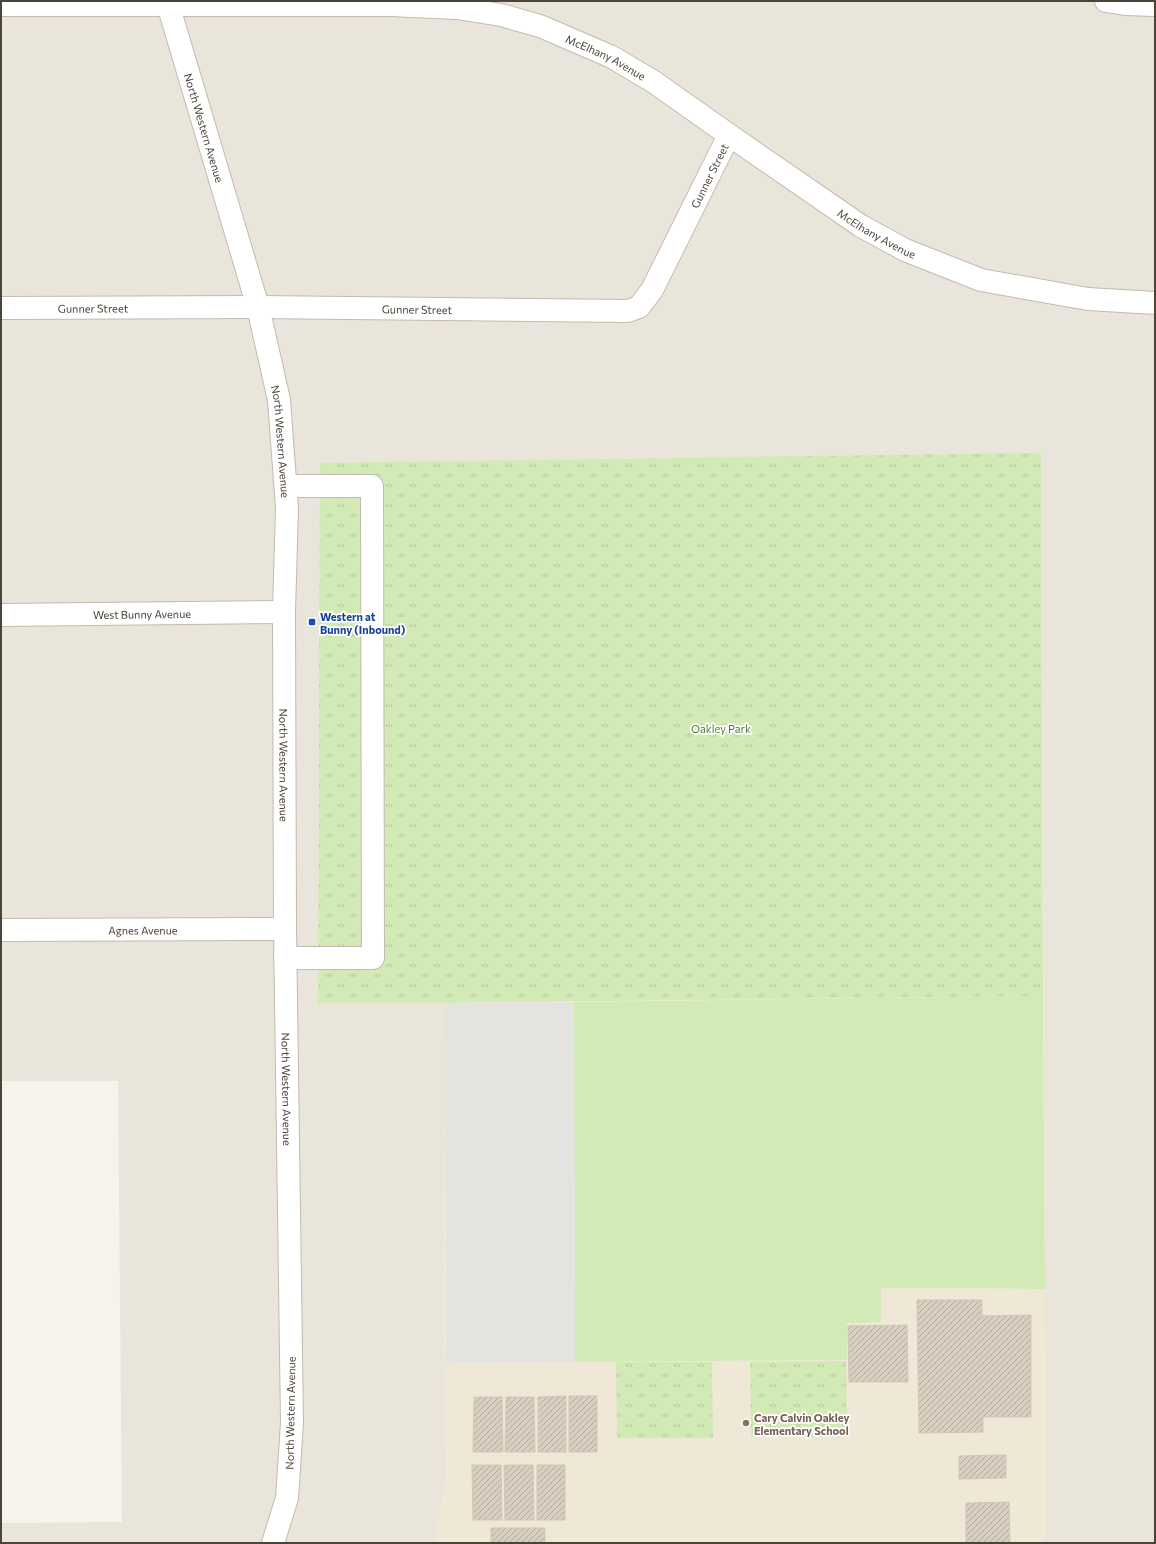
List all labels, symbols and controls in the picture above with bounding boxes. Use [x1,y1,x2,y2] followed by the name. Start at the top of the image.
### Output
[564,31,649,82] street label: McElhany Avenue
[182,71,227,184] street label: North Western Avenue
[687,141,731,210] street label: Gunner Street
[835,206,918,260] street label: McElhany Avenue
[58,301,129,314] street label: Gunner Street
[382,302,453,316] street label: Gunner Street
[269,384,293,498] street label: North Western Avenue
[93,606,191,621] street label: West Bunny Avenue
[320,610,406,636] place label: Western at Bunny (Inbound)
[307,617,317,627] marker: Western at Bunny (Inbound)
[278,708,291,822] street label: North Western Avenue
[691,722,751,735] park label: Oakley Park
[108,923,178,936] street label: Agnes Avenue
[280,1032,295,1146] street label: North Western Avenue
[283,1356,297,1470] street label: North Western Avenue
[754,1411,850,1437] place label: Cary Calvin Oakley Elementary School
[741,1418,751,1428] marker: Cary Calvin Oakley Elementary School

